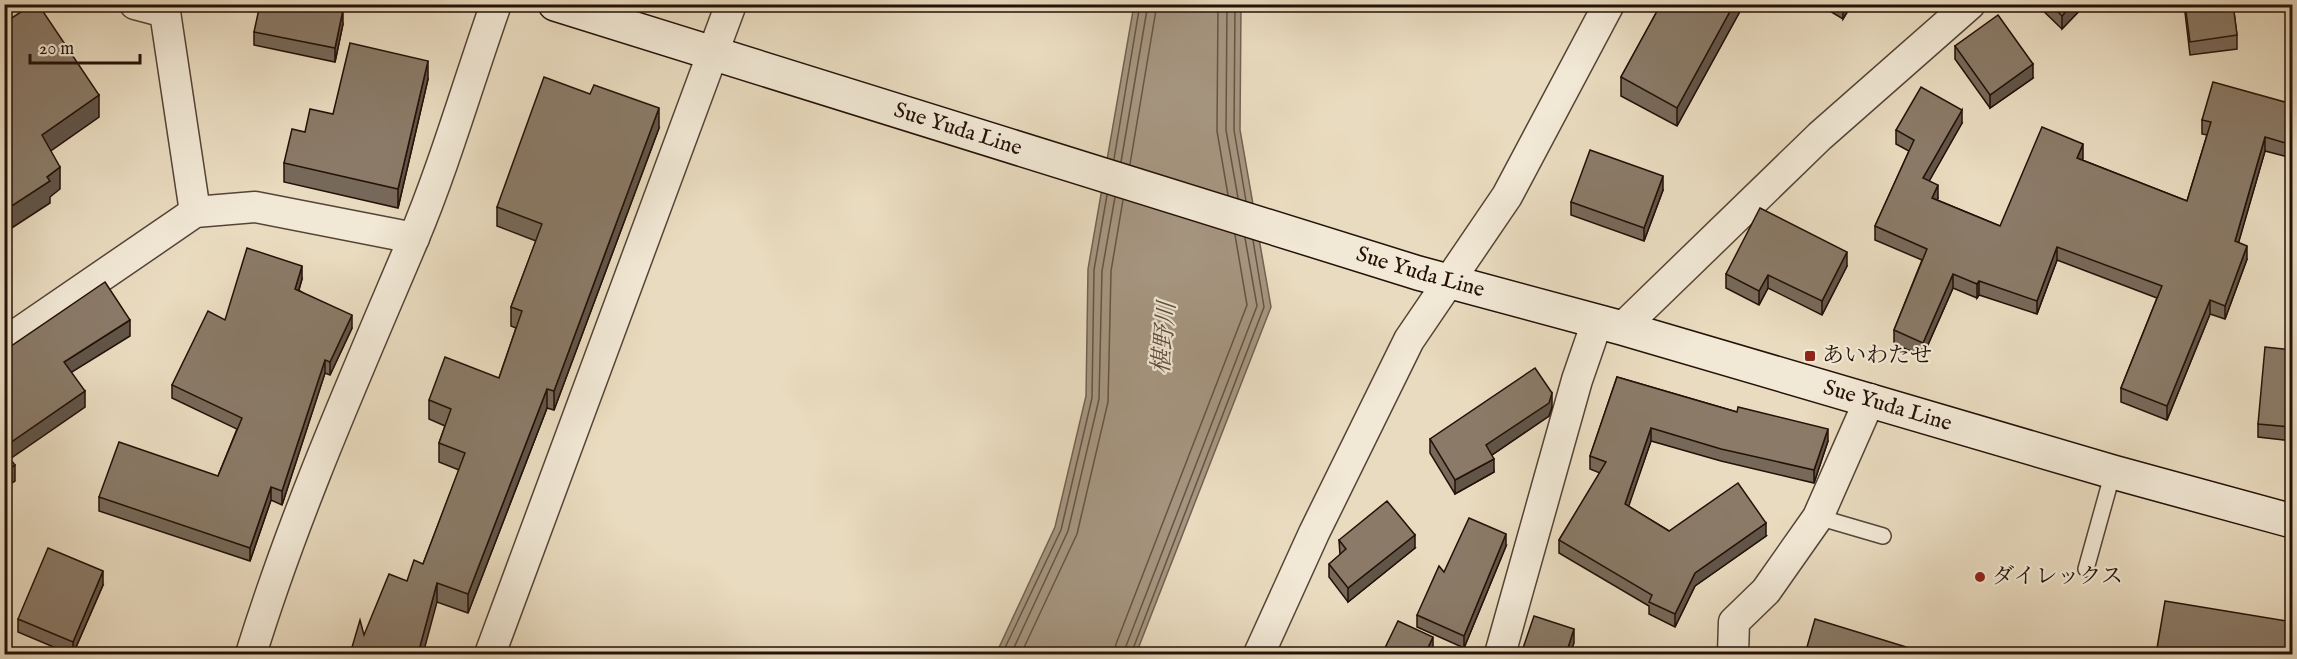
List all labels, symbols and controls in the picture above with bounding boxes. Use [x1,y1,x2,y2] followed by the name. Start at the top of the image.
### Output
[30,27,140,65] scale bar
[39,38,74,61] text: 20 m
[890,97,1025,163] street label: Sue Yuda Line
[1353,241,1488,304] street label: Sue Yuda Line
[1146,298,1184,375] water label: 椹野川
[1822,342,1932,370] place label: あいわたせ
[1803,349,1817,363] marker: あいわたせ
[1820,374,1955,438] street label: Sue Yuda Line
[1992,563,2123,591] place label: ダイレックス
[1973,570,1987,584] marker: ダイレックス

